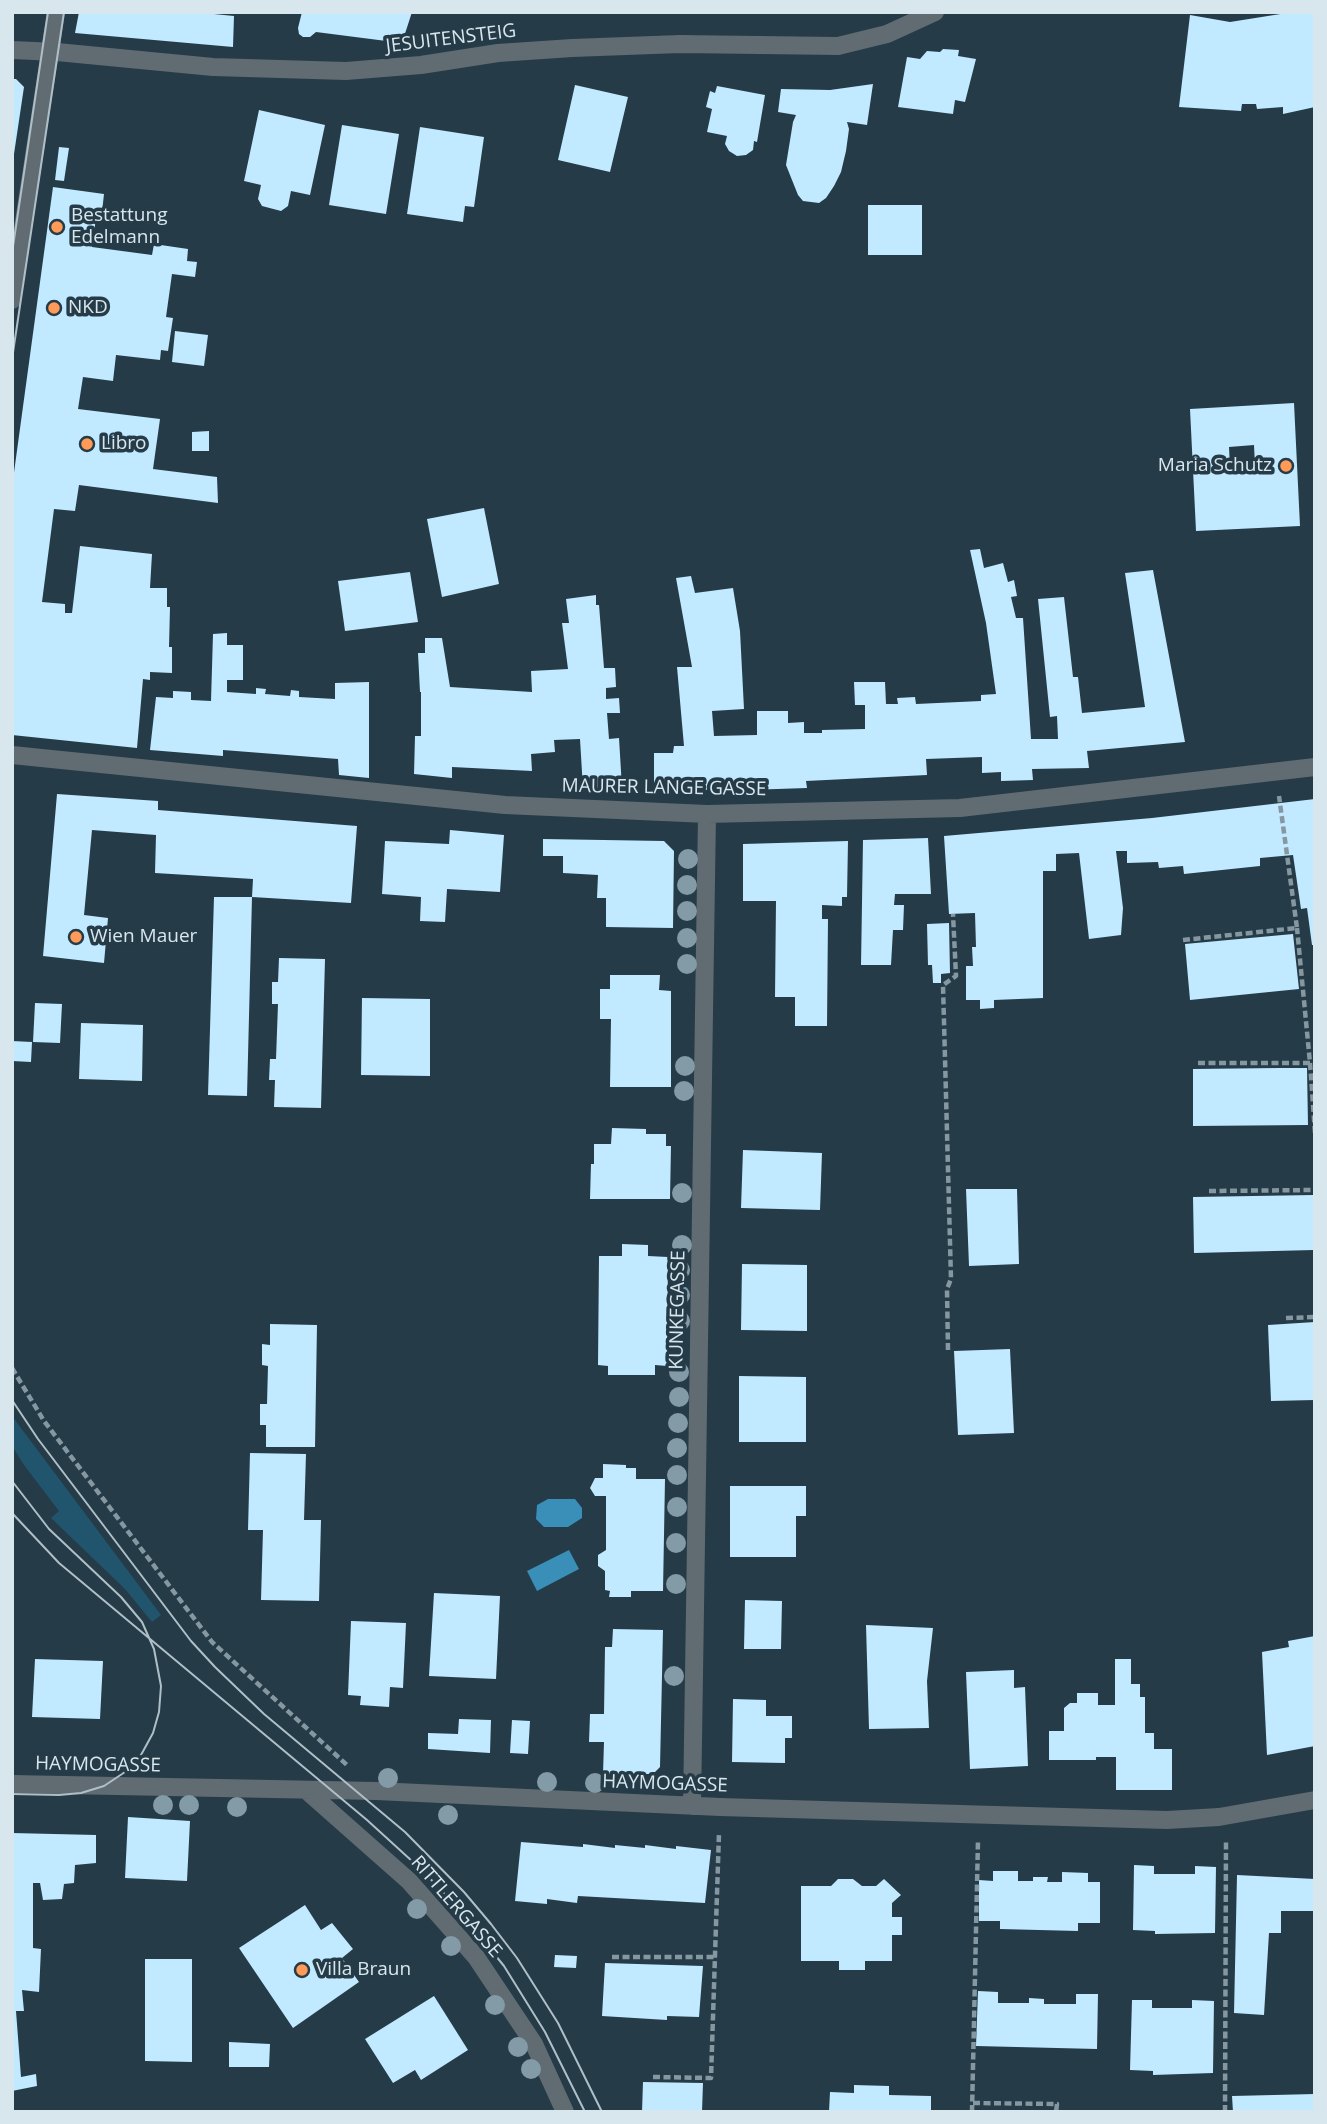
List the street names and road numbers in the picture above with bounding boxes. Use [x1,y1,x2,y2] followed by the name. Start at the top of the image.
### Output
[385,20,517,58] street label: JESUITENSTEIG
[561,775,767,801] street label: MAURER LANGE GASSE
[666,1250,690,1370] street label: KUNKEGASSE
[35,1753,161,1777] street label: HAYMOGASSE
[602,1770,728,1798] street label: HAYMOGASSE
[406,1851,506,1963] street label: RITTLERGASSE

